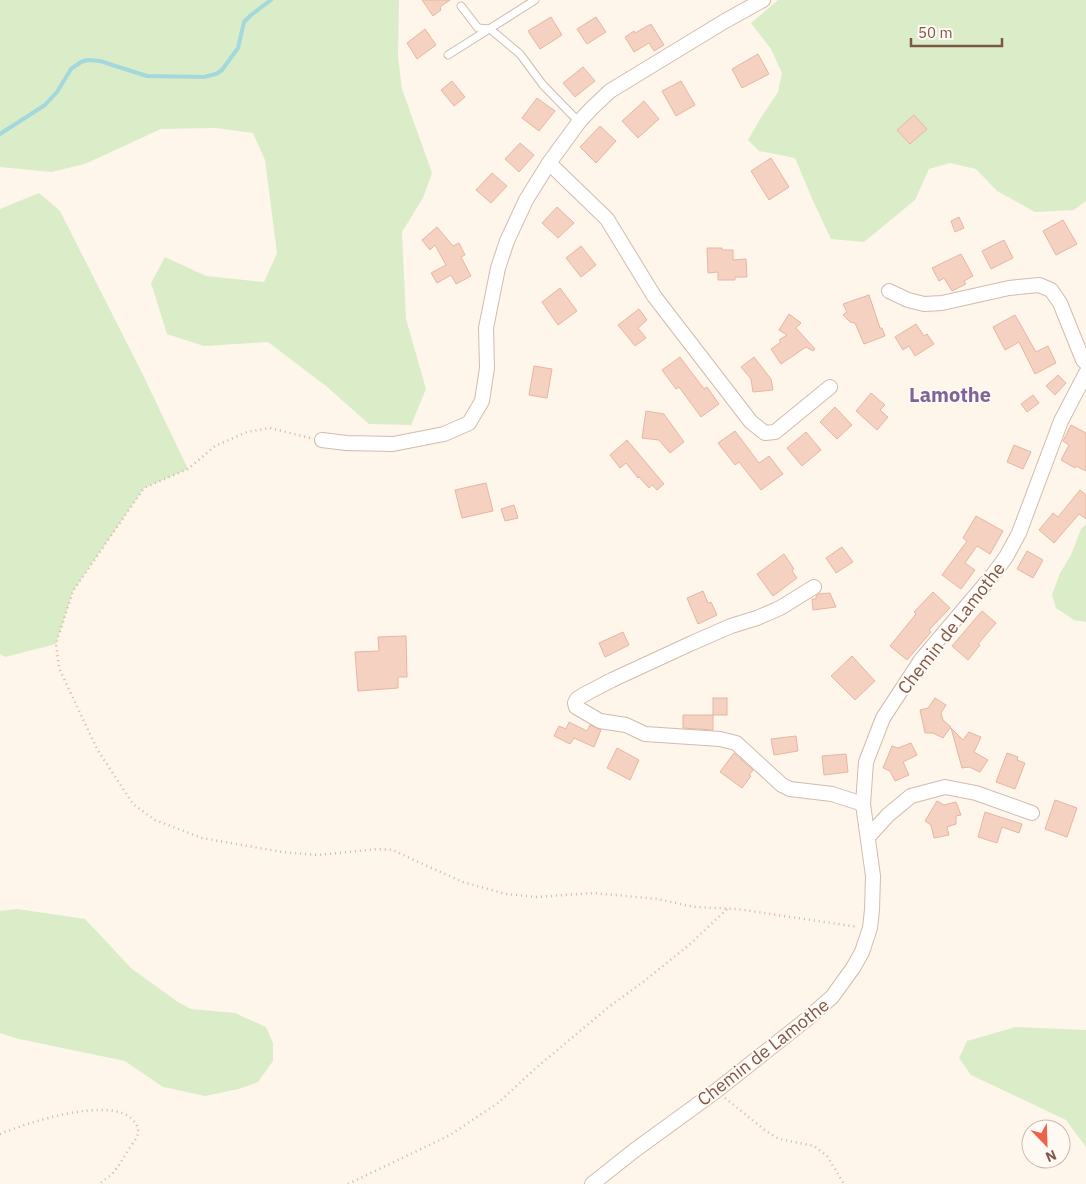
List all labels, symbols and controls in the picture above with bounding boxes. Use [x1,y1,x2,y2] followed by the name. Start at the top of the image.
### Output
[911,15,1002,47] scale bar
[918,23,953,42] text: 50 m
[909,381,991,408] district label: Lamothe
[892,557,1010,699] street label: Chemin de Lamothe
[692,993,834,1111] street label: Chemin de Lamothe
[1021,1119,1071,1169] north arrow
[1043,1146,1059,1166] text: N

